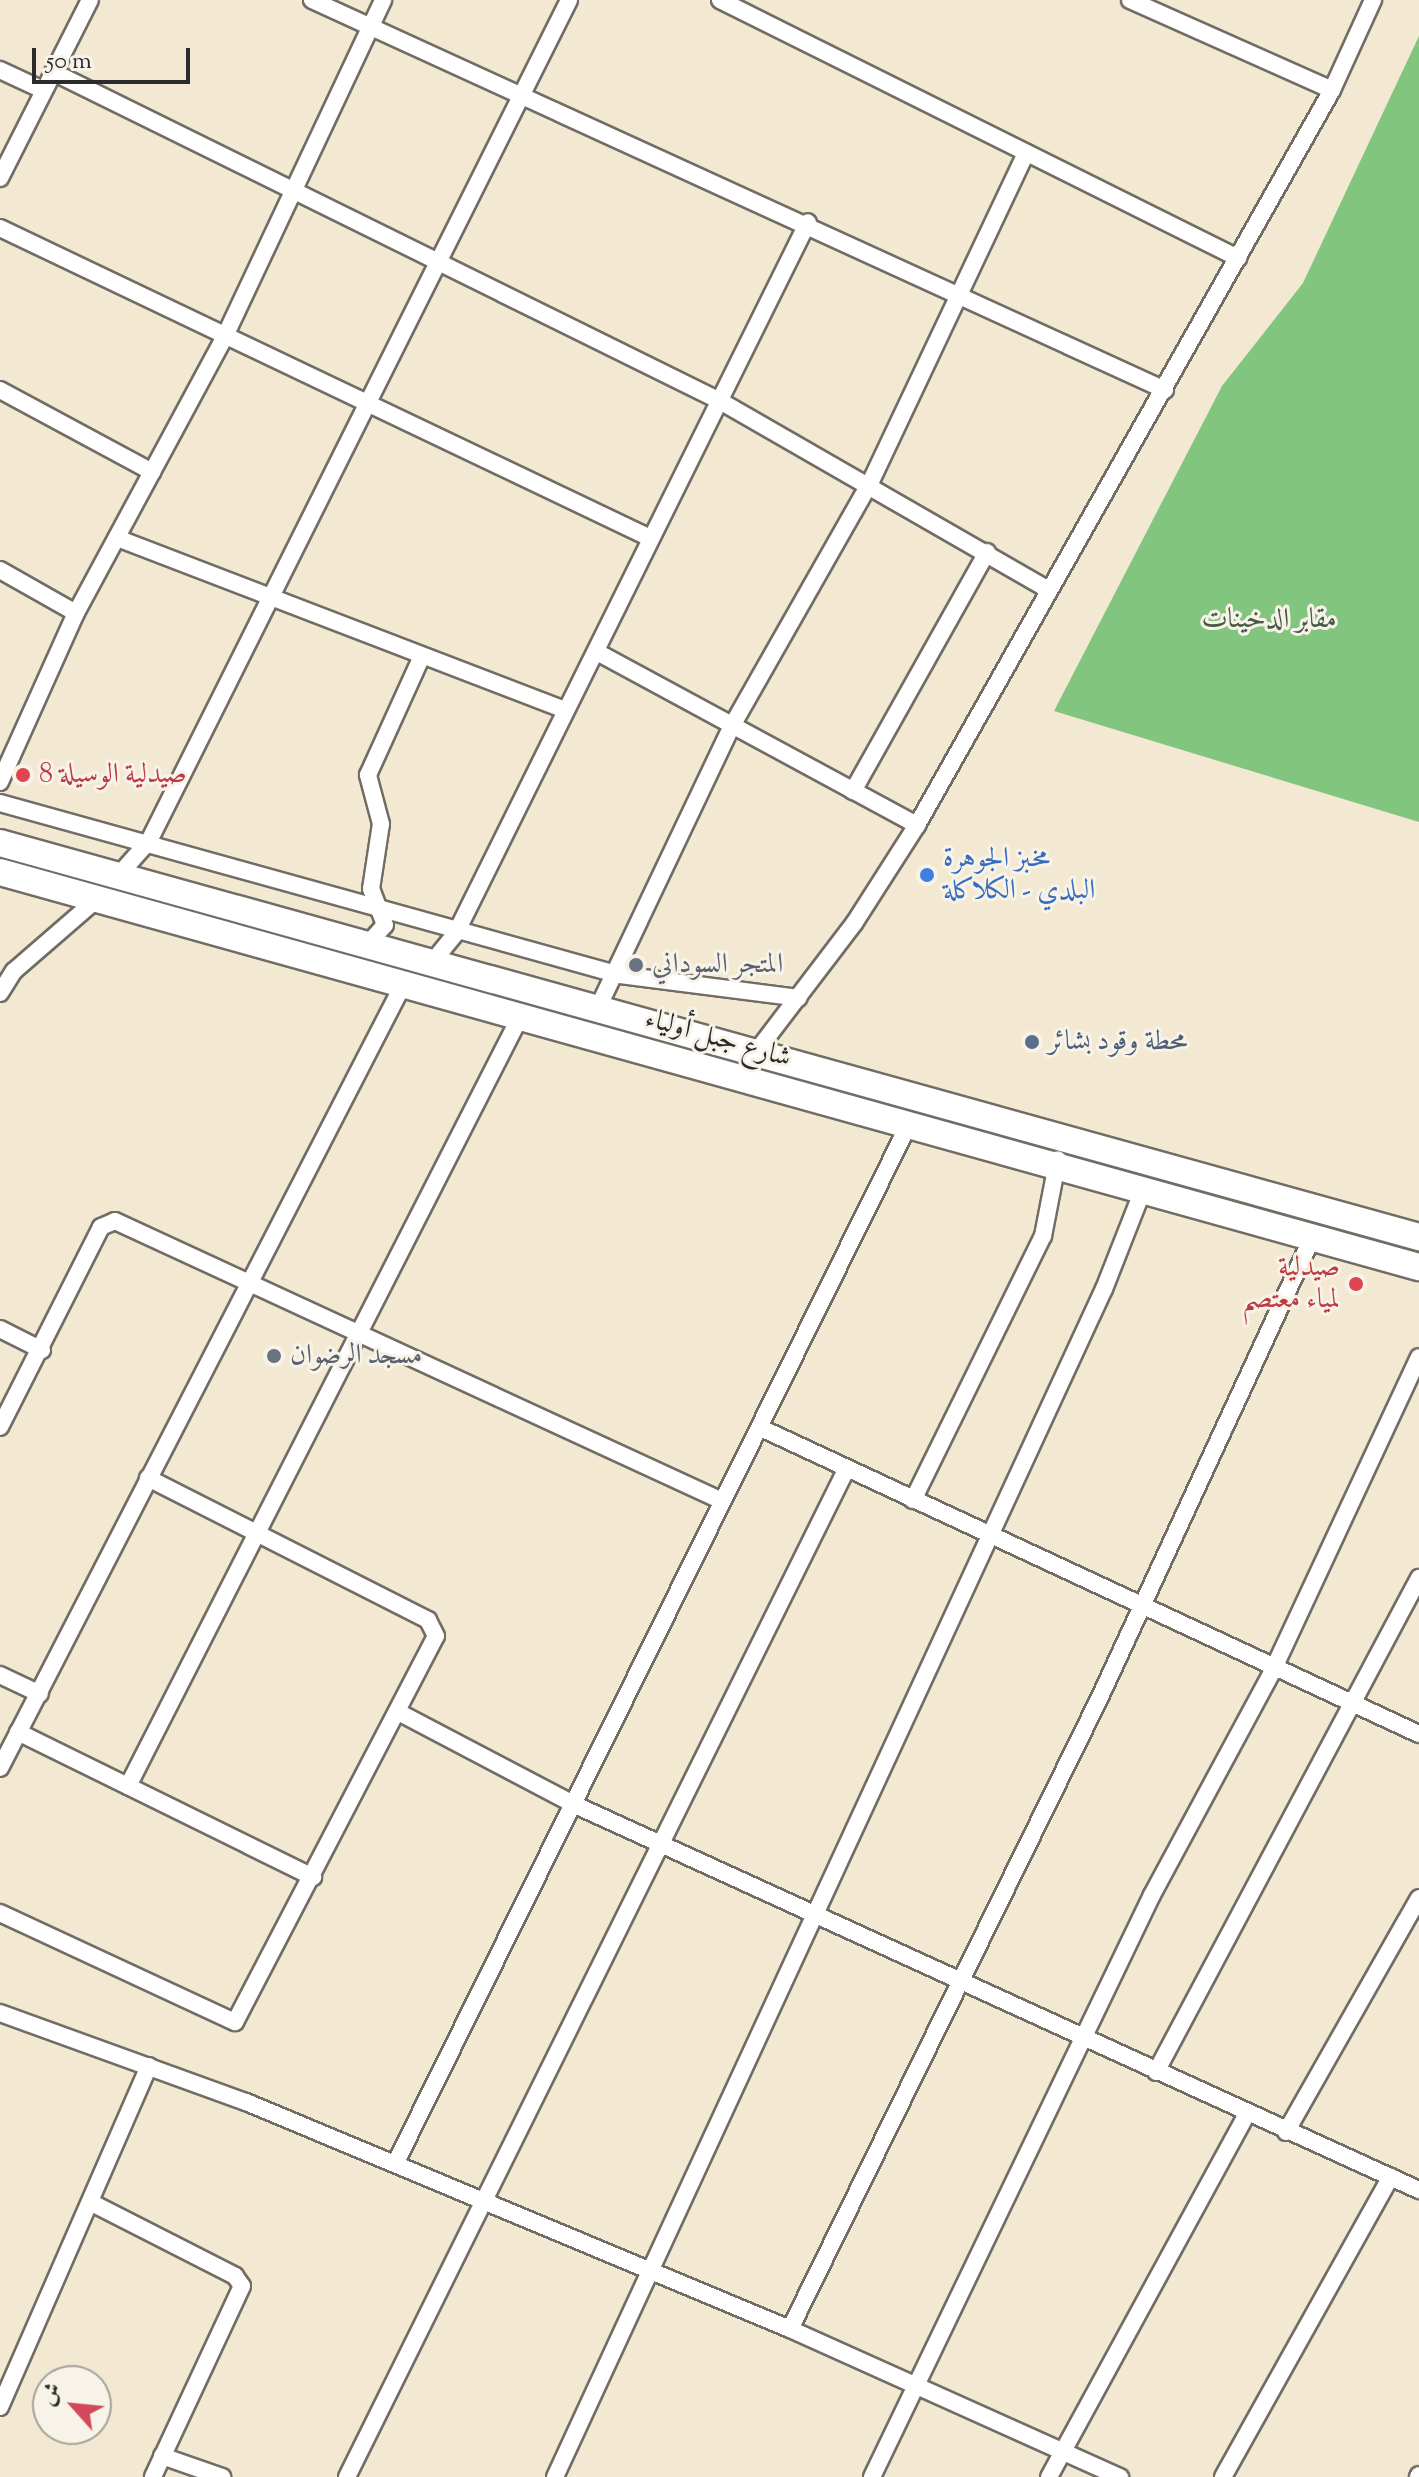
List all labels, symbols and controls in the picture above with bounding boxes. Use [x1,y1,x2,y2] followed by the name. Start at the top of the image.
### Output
[36,32,194,82] scale bar
[46,45,92,79] text: 50 m
[1201,603,1337,637] park label: مقابر الدخينات
[39,758,187,792] place label: صيدلية الوسيلة 8
[14,766,32,784] marker: صيدلية الوسيلة 8
[943,842,1095,908] place label: مخبز الجوهرة البلدي - الكلاكلة
[918,866,936,884] marker: مخبز الجوهرة البلدي - الكلاكلة
[652,948,783,982] place label: المتجر السوداني
[627,956,645,974] marker: المتجر السوداني
[641,1002,795,1076] street label: شارع جبل أولياء
[1048,1025,1187,1059] place label: محطة وقود بشائر
[1023,1033,1041,1051] marker: محطة وقود بشائر
[1242,1251,1340,1317] place label: صيدلية لمياء معتصم
[1347,1275,1365,1293] marker: صيدلية لمياء معتصم
[290,1339,422,1373] place label: مسجد الرضوان
[265,1347,283,1365] marker: مسجد الرضوان
[32,2365,112,2445] north arrow
[33,2378,72,2412] text: ش

